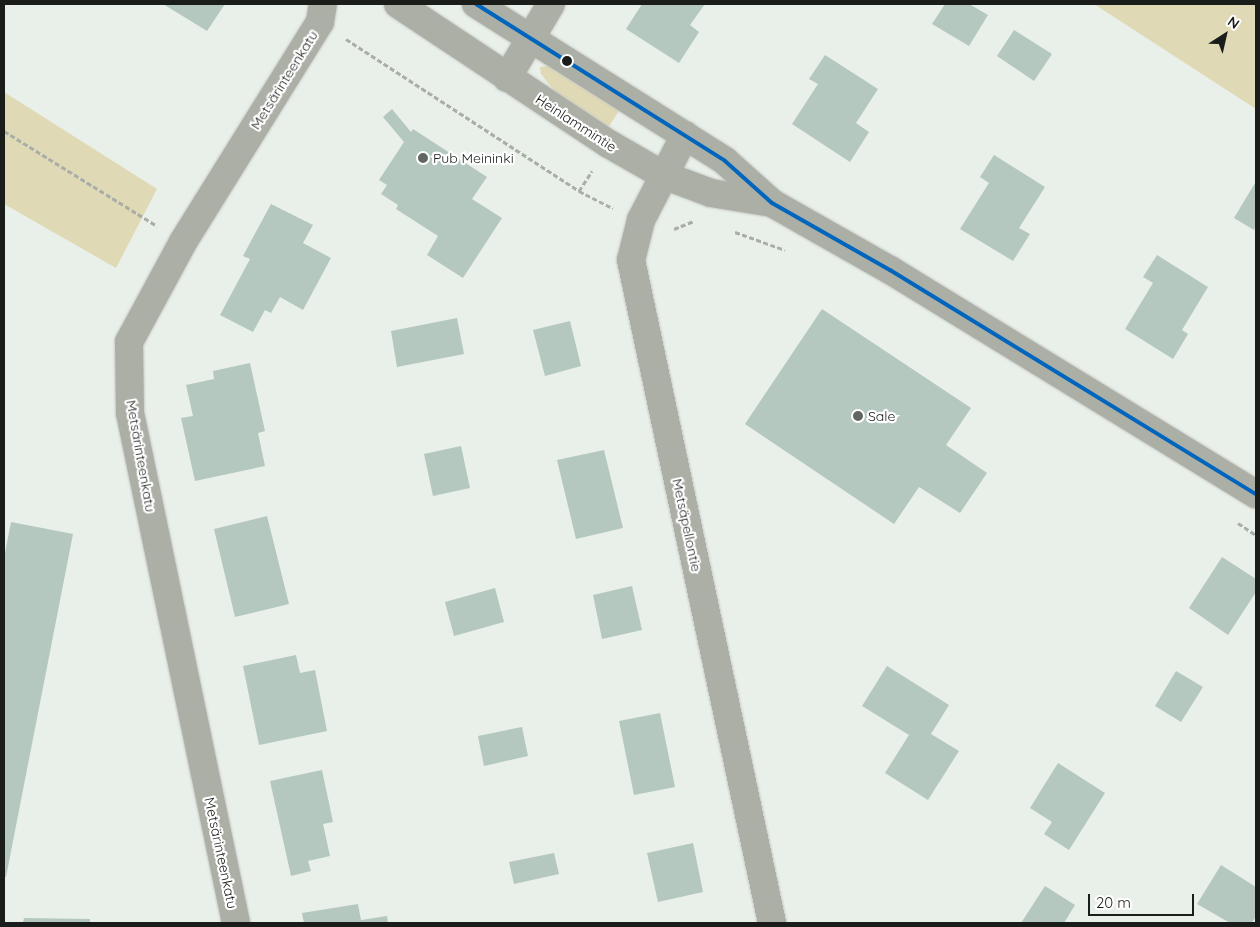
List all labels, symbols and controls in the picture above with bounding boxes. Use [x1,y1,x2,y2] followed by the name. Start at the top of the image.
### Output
[1200,10,1250,60] north arrow
[1224,12,1243,33] text: N
[247,27,321,133] street label: Metsärinteenkatu
[562,56,572,66] unlabelled marker
[532,91,620,155] street label: Heinlammintie
[433,150,514,166] place label: Pub Meininki
[417,152,429,164] marker: Pub Meininki
[123,399,159,513] street label: Metsärinteenkatu
[868,408,895,424] place label: Sale
[852,410,864,422] marker: Sale
[669,477,705,573] street label: Metsäpellontie
[201,796,241,910] street label: Metsärinteenkatu
[1090,884,1196,916] scale bar
[1096,893,1131,912] text: 20 m

